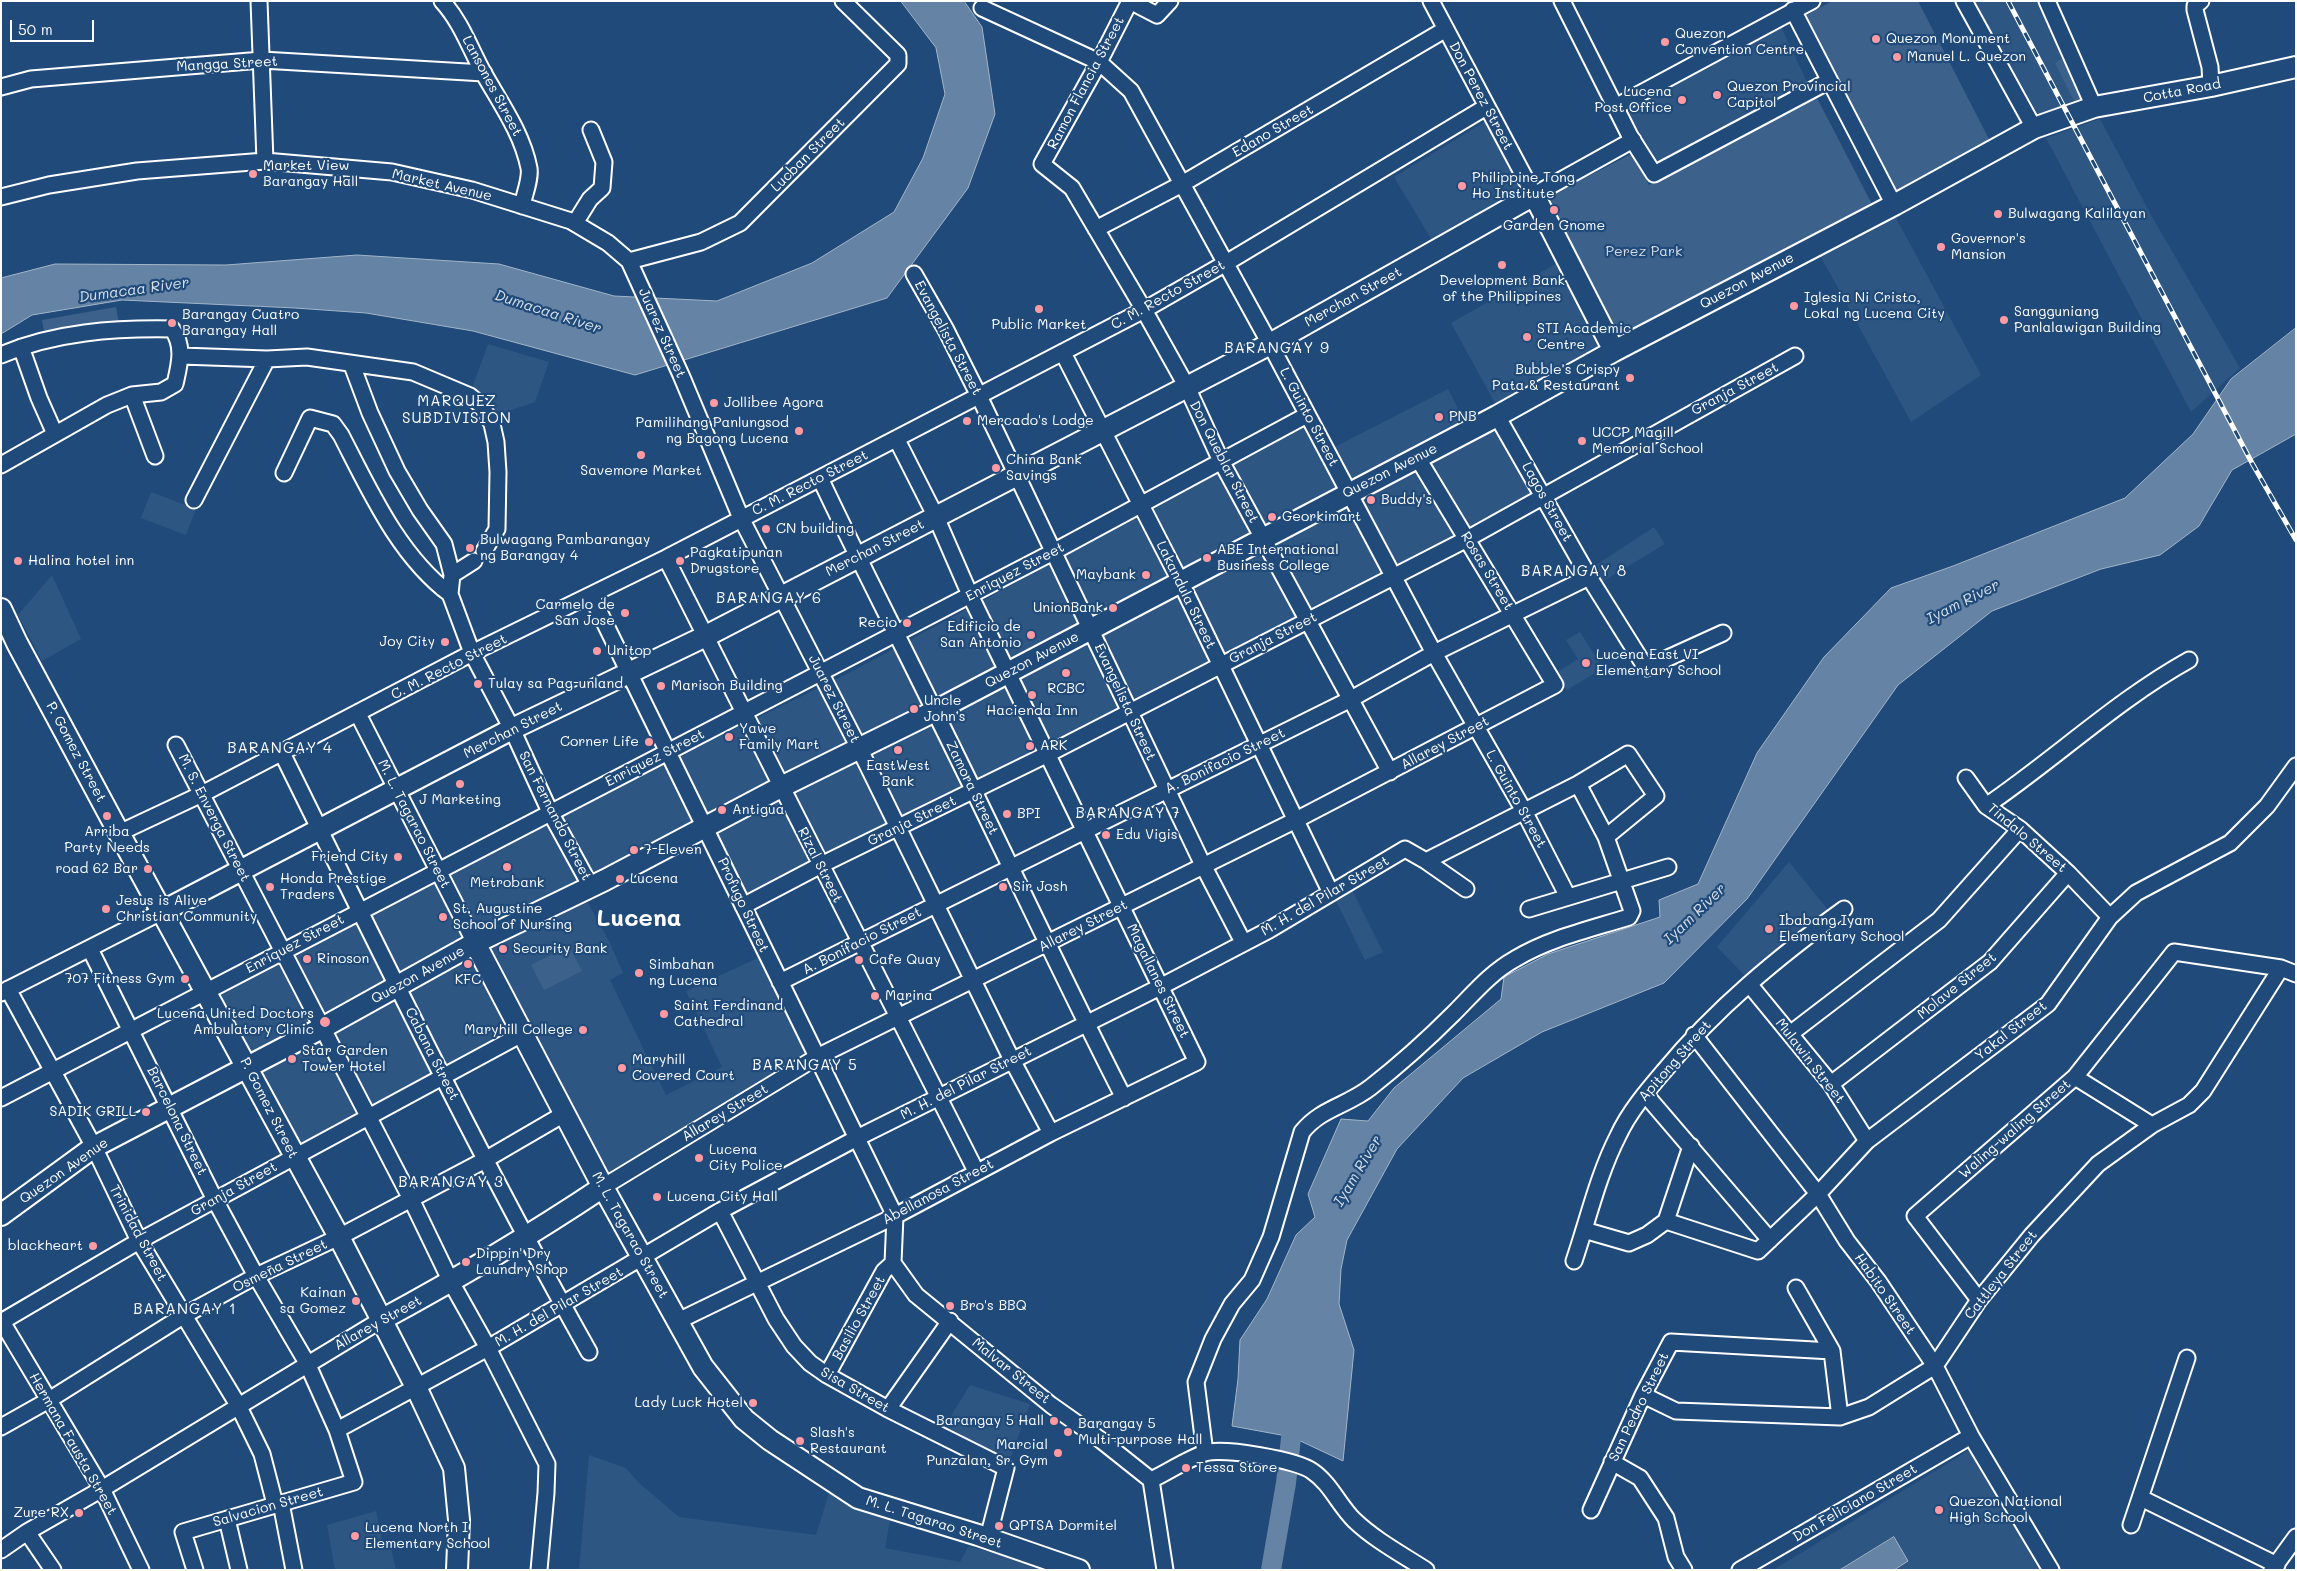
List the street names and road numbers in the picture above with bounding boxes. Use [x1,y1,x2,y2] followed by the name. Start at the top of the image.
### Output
[1044,14,1128,152] street label: Ramon Flancia Street
[458,33,526,139] street label: Lansones Street
[1445,39,1517,153] street label: Don Perez Street
[176,53,278,75] street label: Mangga Street
[2142,75,2222,107] street label: Cotta Road
[1230,101,1316,161] street label: Edano Street
[768,115,848,195] street label: Lucban Street
[390,165,494,205] street label: Market Avenue
[1697,249,1797,313] street label: Quezon Avenue
[1108,257,1228,333] street label: C. M. Recto Street
[1301,263,1405,331] street label: Merchan Street
[911,278,985,398] street label: Evangelista Street
[635,285,689,381] street label: Juarez Street
[1689,359,1781,419] street label: Granja Street
[1276,365,1342,469] street label: L. Guinto Street
[1186,398,1262,526] street label: Don Queblar Street
[1340,440,1440,502] street label: Quezon Avenue
[749,447,871,519] street label: C. M. Recto Street
[1518,459,1576,545] street label: Lagos Street
[823,516,927,580] street label: Merchan Street
[1457,529,1517,613] street label: Rosas Street
[1153,538,1219,652] street label: Lakandula Street
[963,539,1067,605] street label: Enriquez Street
[1226,609,1320,667] street label: Granja Street
[982,628,1082,692] street label: Quezon Avenue
[388,631,510,703] street label: C. M. Recto Street
[1091,641,1159,763] street label: Evangelista Street
[805,652,863,746] street label: Juarez Street
[461,698,565,762] street label: Merchan Street
[43,699,109,805] street label: P. Gomez Street
[1398,713,1492,773] street label: Allarey Street
[1162,725,1288,797] street label: A. Bonifacio Street
[603,726,707,790] street label: Enriquez Street
[942,738,1002,838] street label: Zamora Street
[1482,747,1550,851] street label: L. Guinto Street
[515,749,595,883] street label: San Fernando Street
[174,751,254,885] street label: M. S. Enverga Street
[374,757,454,891] street label: M. L. Tagarao Street
[865,792,959,850] street label: Granja Street
[1984,800,2070,876] street label: Tindalo Street
[794,825,846,905] street label: Rizal Street
[1258,852,1392,940] street label: M. H. del Pilar Street
[714,855,772,955] street label: Profugo Street
[1036,896,1130,956] street label: Allarey Street
[800,904,924,978] street label: A. Bonifacio Street
[243,911,347,977] street label: Enriquez Street
[1123,921,1193,1041] street label: Magallanes Street
[368,942,468,1008] street label: Quezon Avenue
[1914,949,2000,1023] street label: Molave Street
[1972,998,2050,1064] street label: Yakal Street
[401,1005,463,1103] street label: Cabana Street
[1772,1015,1848,1107] street label: Mulawin Street
[1635,1017,1715,1105] street label: Apitong Street
[898,1043,1034,1123] street label: M. H. del Pilar Street
[236,1055,302,1161] street label: P. Gomez Street
[143,1064,211,1178] street label: Barcelona Street
[1956,1076,2074,1182] street label: Waling-waling Street
[679,1081,771,1145] street label: Allarey Street
[17,1134,111,1208] street label: Quezon Avenue
[879,1156,997,1228] street label: Abellanosa Street
[188,1158,280,1220] street label: Granja Street
[588,1169,672,1301] street label: M. L. Tagarao Street
[106,1182,170,1284] street label: Trinidad Street
[1961,1227,2041,1323] street label: Cattleya Street
[230,1236,330,1296] street label: Osmeña Street
[1851,1250,1919,1338] street label: Habito Street
[492,1263,626,1351] street label: M. H. del Pilar Street
[829,1273,889,1363] street label: Basilio Street
[331,1292,425,1354] street label: Allarey Street
[969,1334,1053,1408] street label: Malvar Street
[1605,1350,1673,1464] street label: San Pedro Street
[818,1364,892,1416] street label: Sisa Street
[25,1370,121,1518] street label: Hermana Fausta Street
[1790,1461,1920,1545] street label: Don Feliciano Street
[211,1483,325,1531] street label: Salvacion Street
[864,1492,1004,1552] street label: M. L. Tagarao Street

